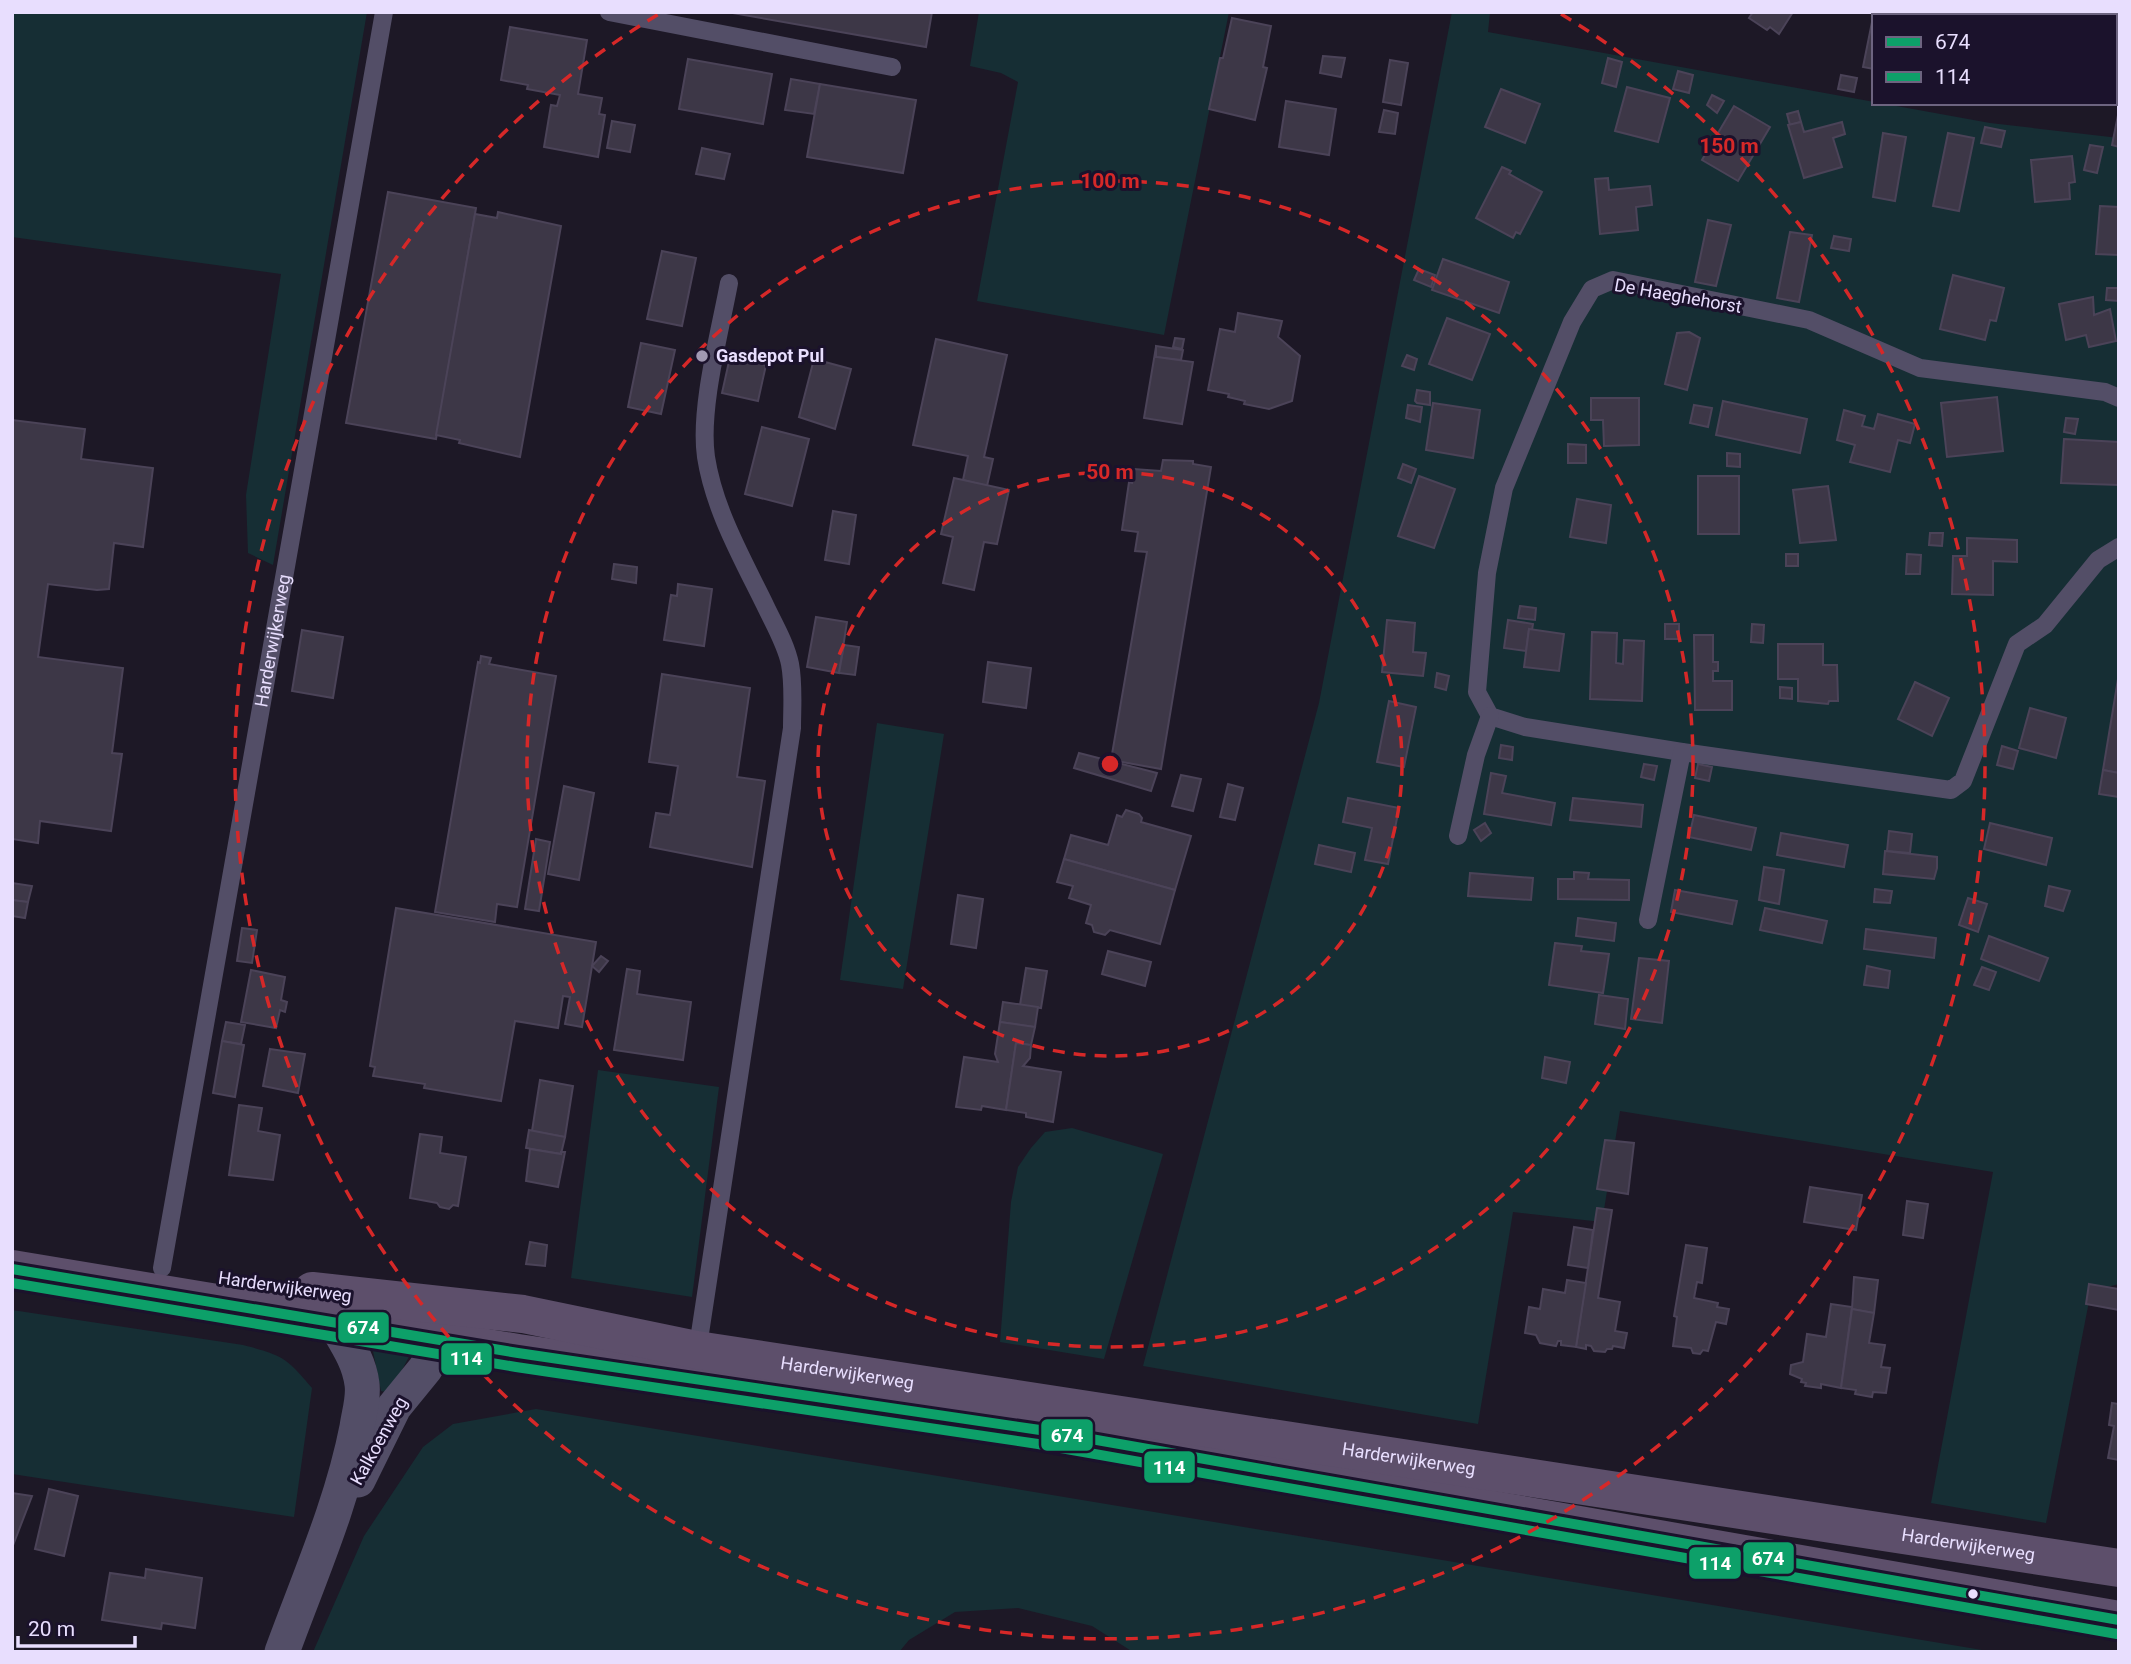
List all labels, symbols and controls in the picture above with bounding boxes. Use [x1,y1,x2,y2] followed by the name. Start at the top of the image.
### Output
[1872,14,2117,105] legend
[1935,30,1971,54] text: 674
[1935,65,1971,89] text: 114
[1699,134,1759,158] text: 150 m
[1080,169,1140,193] text: 100 m
[1613,274,1744,317] street label: De Haeghehorst
[716,345,824,366] place label: Gasdepot Pul
[694,348,710,364] marker: Gasdepot Pul
[1086,460,1134,484] text: 50 m
[250,572,294,709] street label: Harderwijkerweg
[1098,752,1122,776] centre of rings
[217,1267,353,1306] street label: Harderwijkerweg
[337,1311,390,1344] line badge: 674
[347,1316,379,1339] text: 674
[440,1342,493,1376] line badge: 114
[450,1347,482,1370] text: 114
[779,1352,916,1393] street label: Harderwijkerweg
[346,1393,411,1488] street label: Kalkoenweg
[1040,1418,1094,1452] line badge: 674
[1051,1424,1083,1447] text: 674
[1341,1438,1477,1479] street label: Harderwijkerweg
[1143,1450,1196,1484] line badge: 114
[1153,1456,1185,1479] text: 114
[1900,1524,2036,1565] street label: Harderwijkerweg
[1742,1541,1795,1575] line badge: 674
[1688,1546,1742,1580] line badge: 114
[1752,1547,1784,1570] text: 674
[1699,1552,1731,1575] text: 114
[1966,1587,1980,1601] unlabelled marker
[18,1604,135,1648] scale bar
[28,1617,75,1641] text: 20 m

